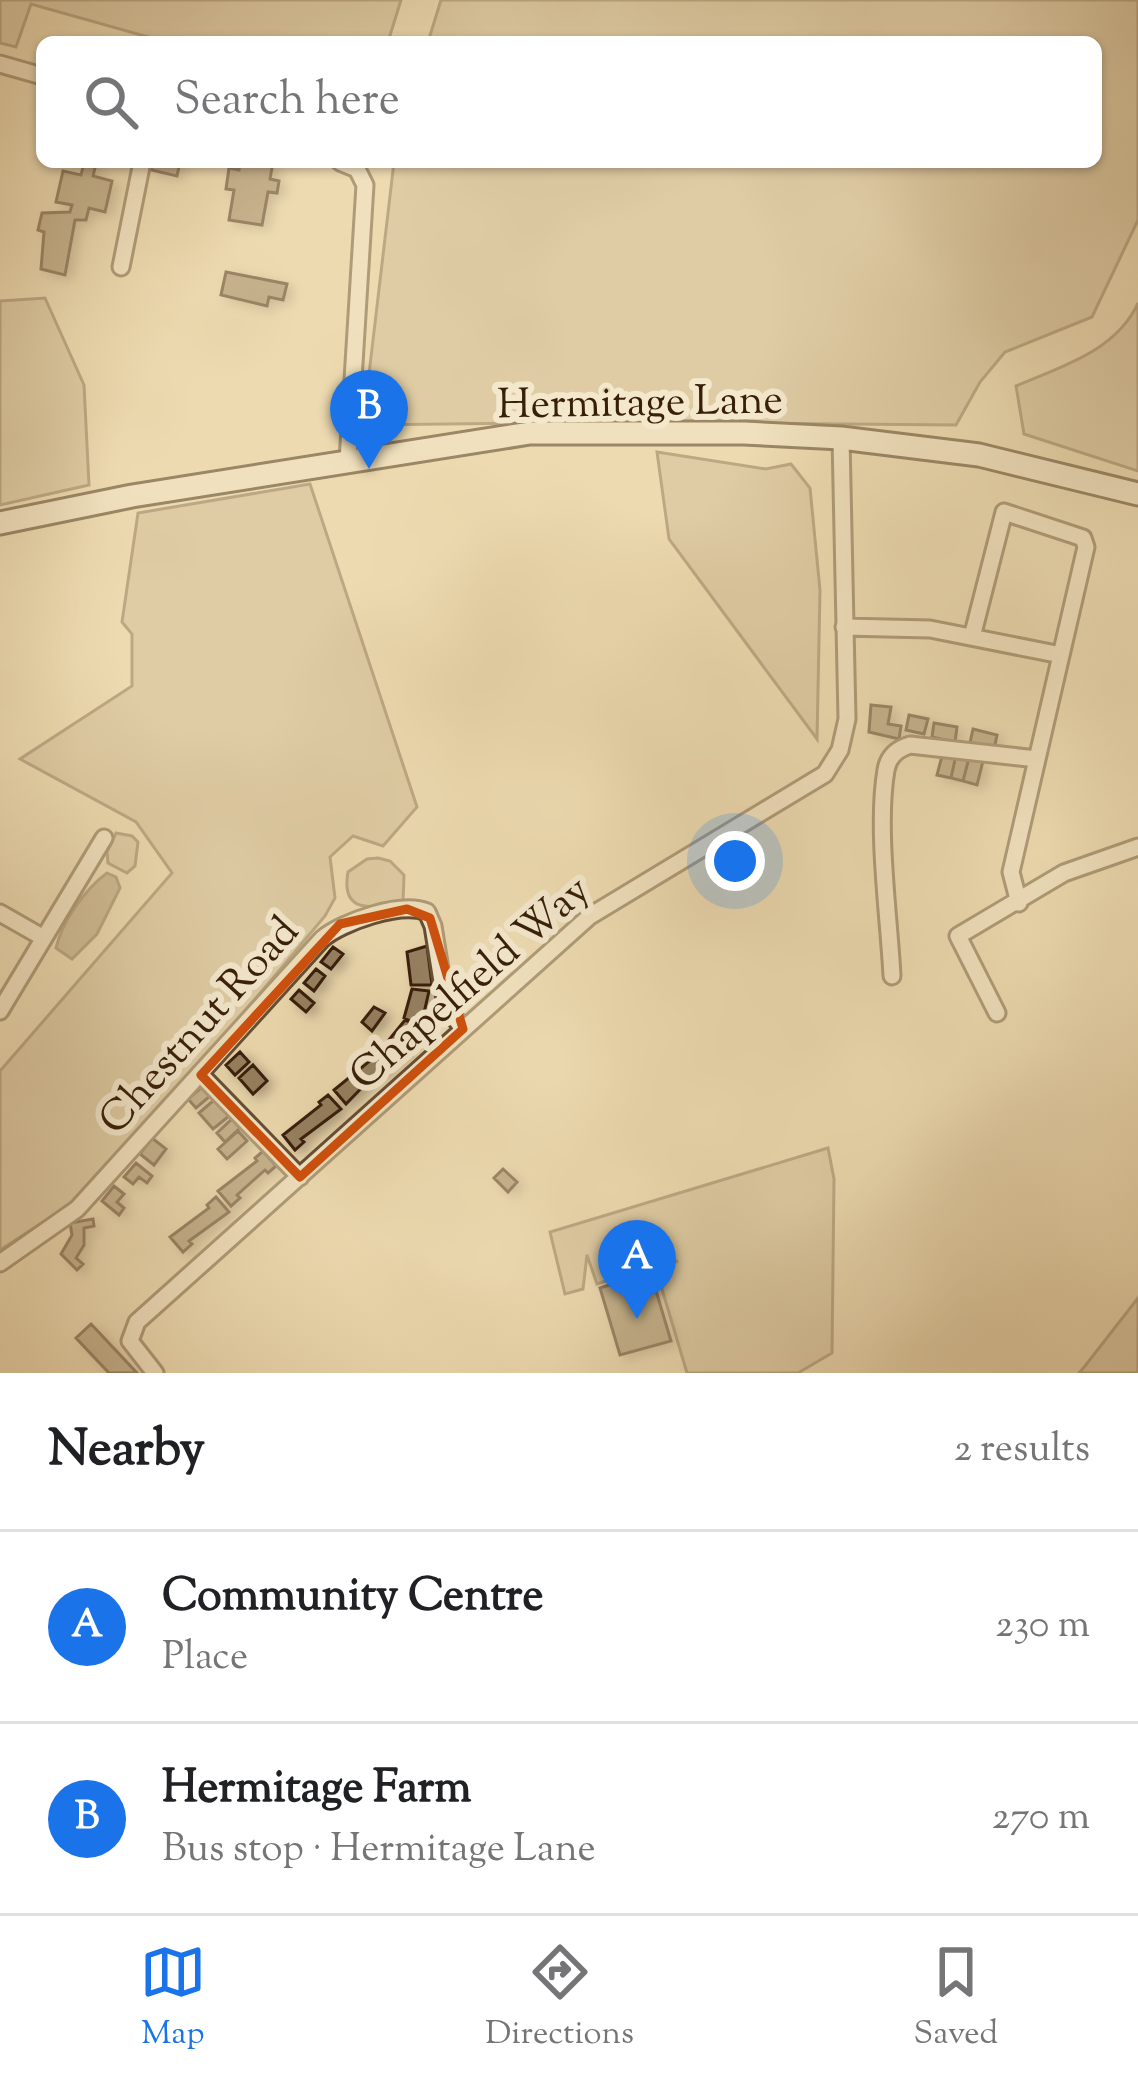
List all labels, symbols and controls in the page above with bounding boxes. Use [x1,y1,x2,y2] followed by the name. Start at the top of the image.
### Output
[36,36,1102,168] search box
[78,69,144,135] icon: search
[174,70,400,135] text: Search here
[330,370,408,469] pin: B
[497,373,783,437] street label: Hermitage Lane
[705,831,765,891] your location
[338,863,605,1106] street label: Chapelfield Way
[86,905,315,1150] street label: Chestnut Road
[598,1220,676,1319] pin: A
[48,1415,205,1488] text: Nearby
[954,1423,1090,1479] text: 2 results
[162,1566,543,1631] text: Community Centre
[71,1599,103,1655] text: A
[995,1599,1090,1655] text: 230 m
[162,1631,248,1687] text: Place
[162,1758,471,1823] text: Hermitage Farm
[75,1791,99,1847] text: B
[992,1791,1090,1847] text: 270 m
[162,1823,596,1879] text: Bus stop · Hermitage Lane
[140,1939,206,2059] tab: Map
[485,1939,634,2059] tab: Directions
[914,1939,998,2059] tab: Saved

